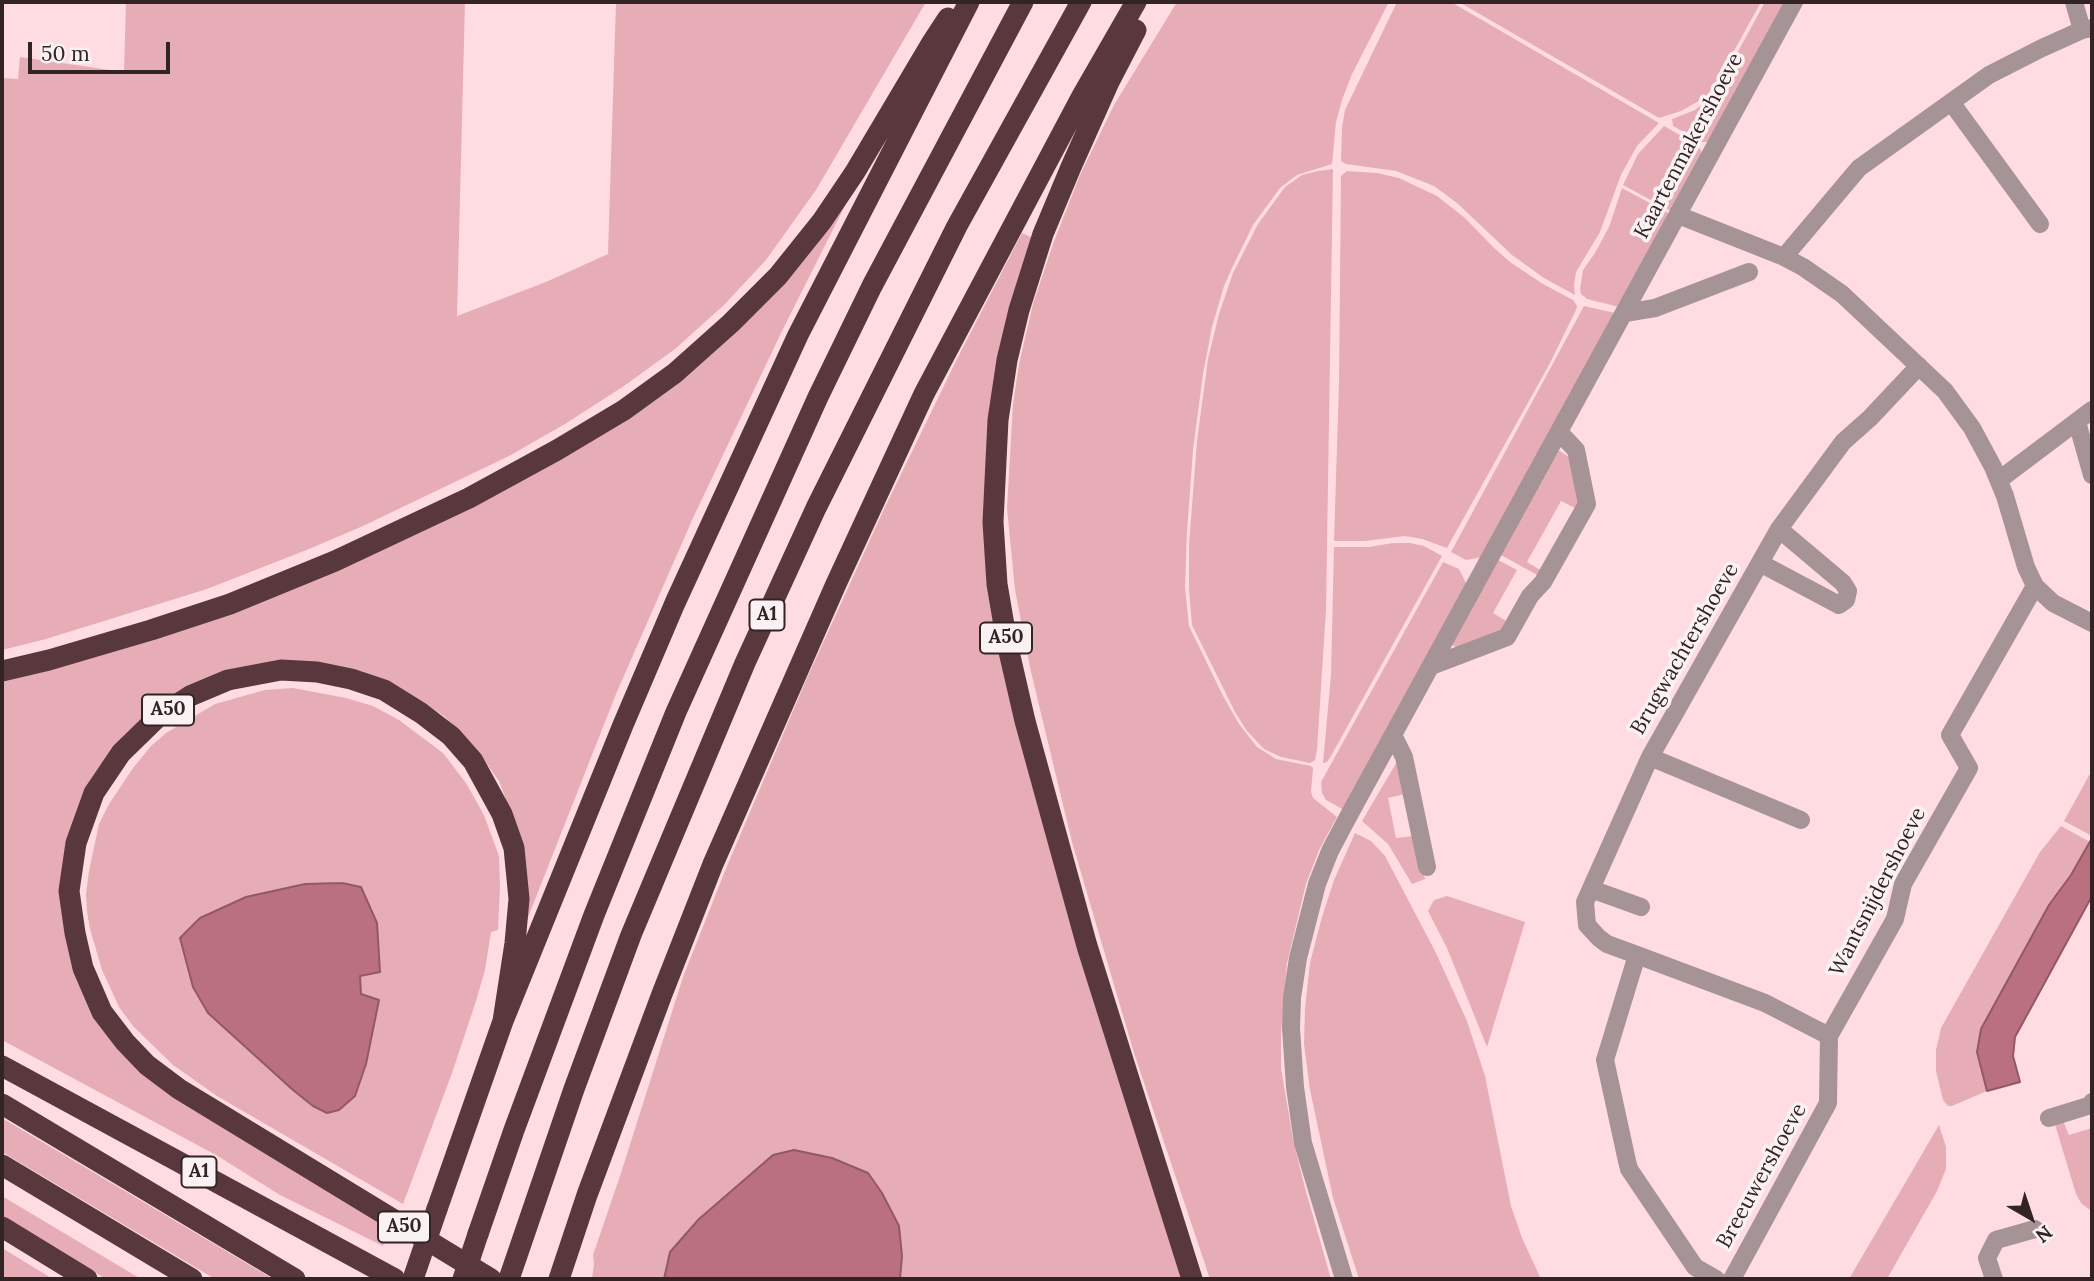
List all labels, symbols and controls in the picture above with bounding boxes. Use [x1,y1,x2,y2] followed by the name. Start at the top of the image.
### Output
[32,28,173,72] scale bar
[41,40,90,67] text: 50 m
[1629,49,1749,243] street label: Kaartenmakershoeve
[1626,559,1744,739] street label: Brugwachtershoeve
[750,600,784,630] road number: A1
[980,622,1032,653] road number: A50
[142,694,194,726] road number: A50
[1825,803,1931,981] street label: Wantsnijdershoeve
[1712,1099,1812,1253] street label: Breeuwershoeve
[182,1156,216,1188] road number: A1
[1996,1183,2066,1253] north arrow
[378,1212,430,1242] road number: A50
[2031,1220,2057,1248] text: N

